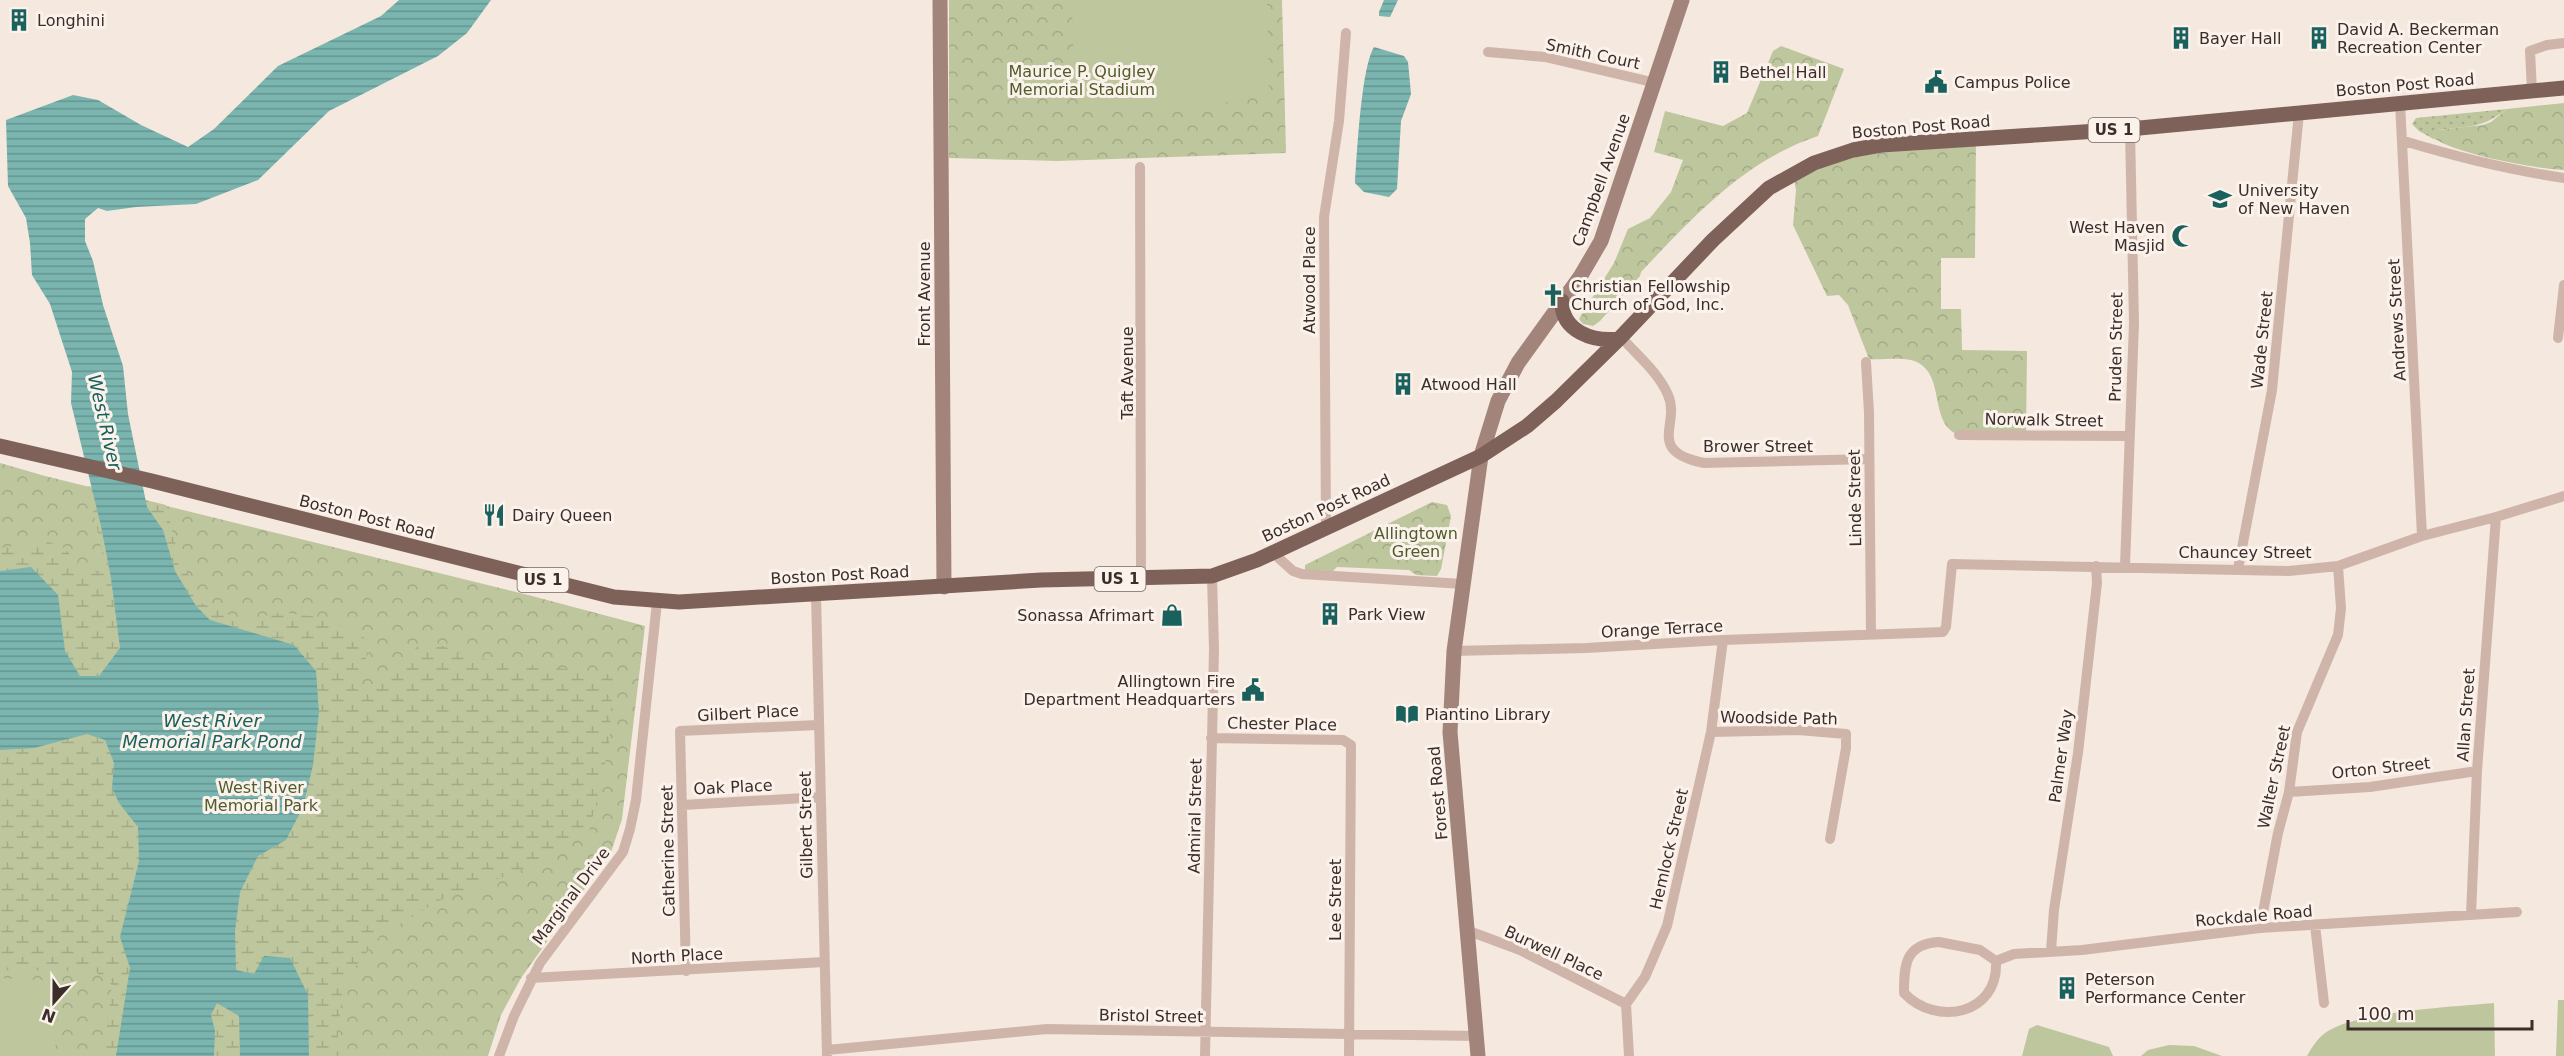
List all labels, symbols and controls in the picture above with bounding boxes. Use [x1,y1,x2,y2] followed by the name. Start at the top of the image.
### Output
[6,7,32,33] building icon: Longhini
[37,11,105,30] place label: Longhini
[2337,20,2499,57] place label: David A. Beckerman Recreation Center
[2168,25,2194,51] building icon: Bayer Hall
[2306,25,2332,51] building icon: David A. Beckerman Recreation Center
[2199,29,2281,48] place label: Bayer Hall
[1544,35,1642,73] street label: Smith Court
[1708,59,1734,85] building icon: Bethel Hall
[1009,62,1155,99] park label: Maurice P. Quigley Memorial Stadium
[1739,63,1826,82] place label: Bethel Hall
[1923,69,1949,95] public building icon: Campus Police
[2335,69,2475,101] street label: Boston Post Road
[1954,73,2071,92] place label: Campus Police
[1568,111,1634,249] street label: Campbell Avenue
[1851,111,1991,143] street label: Boston Post Road
[2088,118,2140,142] road number: US 1
[2238,181,2350,218] place label: University of New Haven
[2207,186,2233,212] school or university icon: University of New Haven
[2069,218,2165,255] place label: West Haven Masjid
[2170,223,2196,249] mosque icon: West Haven Masjid
[1300,226,1319,334] street label: Atwood Place
[915,242,934,347] street label: Front Avenue
[2384,258,2410,382] street label: Andrews Street
[1571,277,1730,314] place label: Christian Fellowship Church of God, Inc.
[1540,282,1566,308] church icon: Christian Fellowship Church of God, Inc.
[2247,290,2277,390] street label: Wade Street
[2106,292,2126,402] street label: Pruden Street
[1118,326,1137,421] street label: Taft Avenue
[1390,371,1416,397] building icon: Atwood Hall
[84,372,127,473] water label: West River
[1421,375,1517,394] place label: Atwood Hall
[1985,409,2103,431] street label: Norwalk Street
[1703,437,1813,456] street label: Brower Street
[1845,449,1865,547] street label: Linde Street
[1259,470,1393,546] street label: Boston Post Road
[297,491,437,543] street label: Boston Post Road
[481,502,507,528] restaurant icon: Dairy Queen
[512,506,612,525] place label: Dairy Queen
[1374,524,1458,561] park label: Allingtown Green
[2178,543,2312,562] street label: Chauncey Street
[770,562,910,588] street label: Boston Post Road
[1094,567,1146,591] road number: US 1
[518,568,568,592] road number: US 1
[1317,601,1343,627] building icon: Park View
[1159,602,1185,628] shop icon: Sonassa Afrimart
[1348,605,1426,624] place label: Park View
[1017,606,1154,625] place label: Sonassa Afrimart
[1600,616,1724,642] street label: Orange Terrace
[2453,668,2479,762] street label: Allan Street
[1024,672,1235,709] place label: Allingtown Fire Department Headquarters
[1240,677,1266,703] public building icon: Allingtown Fire Department Headquarters
[697,701,799,725] street label: Gilbert Place
[1394,701,1420,727] library icon: Piantino Library
[1425,705,1550,724] place label: Piantino Library
[1720,707,1838,729] street label: Woodside Path
[2045,708,2077,804] street label: Palmer Way
[122,710,302,752] water label: West River Memorial Park Pond
[1227,714,1337,734] street label: Chester Place
[2254,723,2294,831] street label: Walter Street
[1424,745,1452,841] street label: Forest Road
[2331,753,2431,783] street label: Orton Street
[1184,758,1206,874] street label: Admiral Street
[796,771,816,879] street label: Gilbert Street
[693,775,773,799] street label: Oak Place
[204,778,319,815] park label: West River Memorial Park
[657,785,679,917] street label: Catherine Street
[1646,787,1692,911] street label: Hemlock Street
[528,844,614,948] street label: Marginal Drive
[1326,859,1345,941] street label: Lee Street
[2195,901,2313,931] street label: Rockdale Road
[1501,922,1607,984] street label: Burwell Place
[630,944,724,968] street label: North Place
[2085,970,2246,1007] place label: Peterson Performance Center
[24,972,84,1032] north arrow
[2054,975,2080,1001] building icon: Peterson Performance Center
[2348,993,2532,1031] scale bar
[2357,1003,2415,1024] text: 100 m
[39,1004,58,1027] text: N
[1099,1006,1203,1026] street label: Bristol Street

